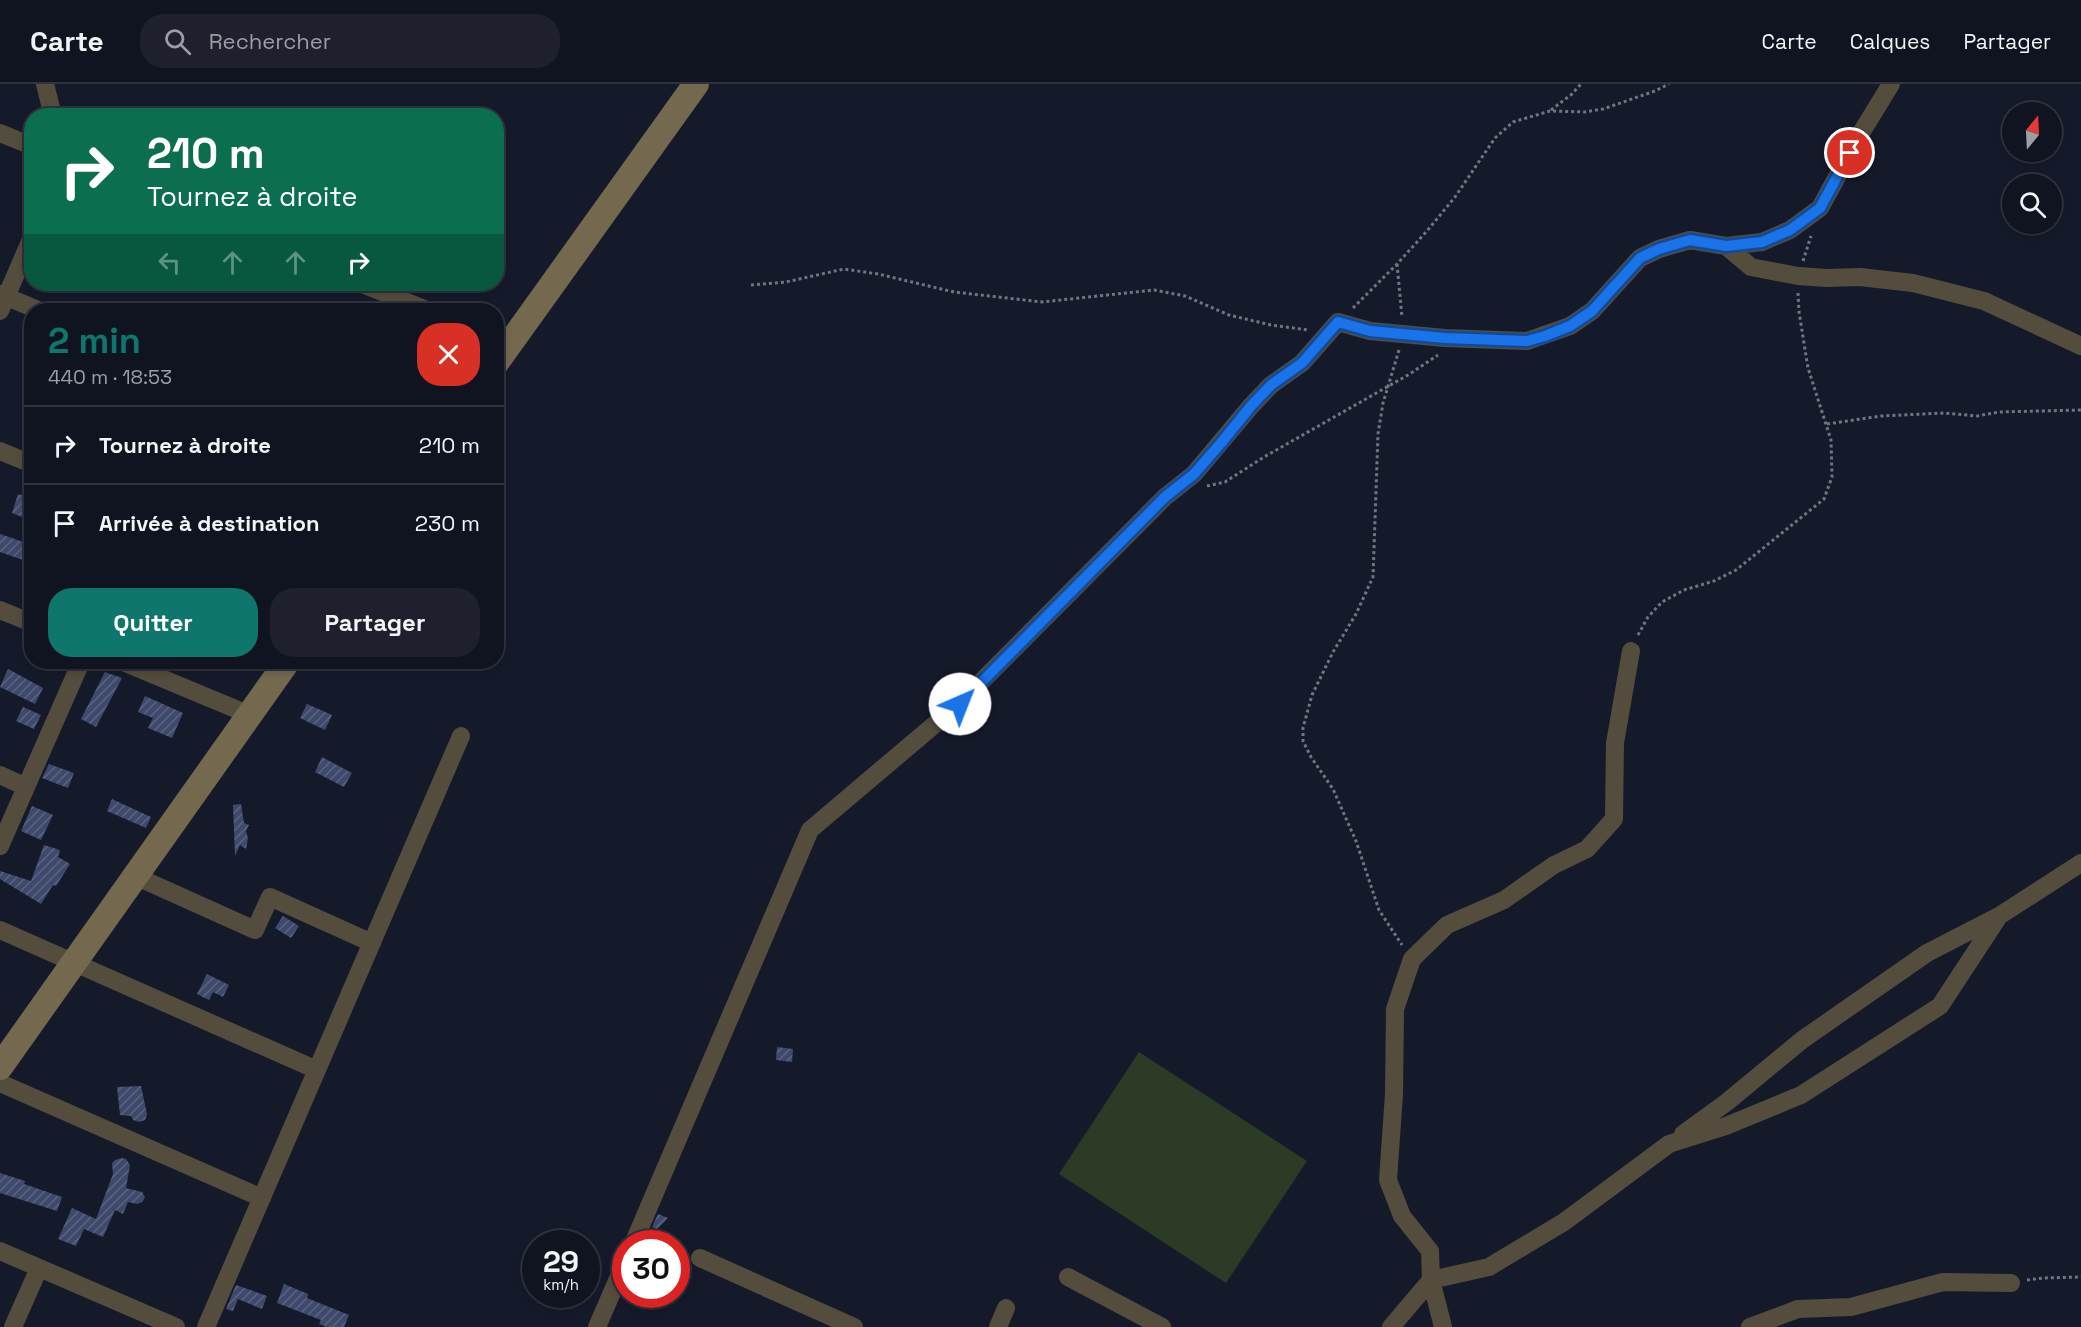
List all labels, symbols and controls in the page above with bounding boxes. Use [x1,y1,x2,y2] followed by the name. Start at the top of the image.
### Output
[140,14,560,68] search box
[30,23,104,59] text: Carte
[161,25,194,58] icon: search
[209,27,331,55] text: Rechercher
[1762,28,1817,55] text: Carte
[1850,28,1930,55] text: Calques
[1963,28,2051,55] text: Partager
[2002,102,2062,162] north arrow
[2002,102,2062,234] map controls
[147,127,265,180] text: 210 m
[1824,127,1875,178] pin
[48,132,126,210] icon: right
[1833,136,1866,169] icon: arrive
[2002,174,2062,234] button: search
[147,179,357,214] text: Tournez à droite
[153,246,186,279] icon: left
[216,246,249,279] icon: ahead
[279,246,312,279] icon: ahead
[342,246,375,279] icon: right
[48,318,141,364] text: 2 min
[417,323,480,386] button: close
[48,364,172,390] text: 440 m · 18:53
[48,429,81,462] icon: right
[99,431,271,459] text: Tournez à droite
[419,431,480,459] text: 210 m
[48,507,81,540] icon: arrive
[99,509,320,537] text: Arrivée à destination
[415,509,480,537] text: 230 m
[48,588,258,657] button: Quitter
[270,588,480,657] button: Partager
[928,672,992,736] position arrow
[612,1230,690,1308] speed limit sign: 30
[543,1242,579,1281] text: 29
[543,1275,579,1294] text: km/h

